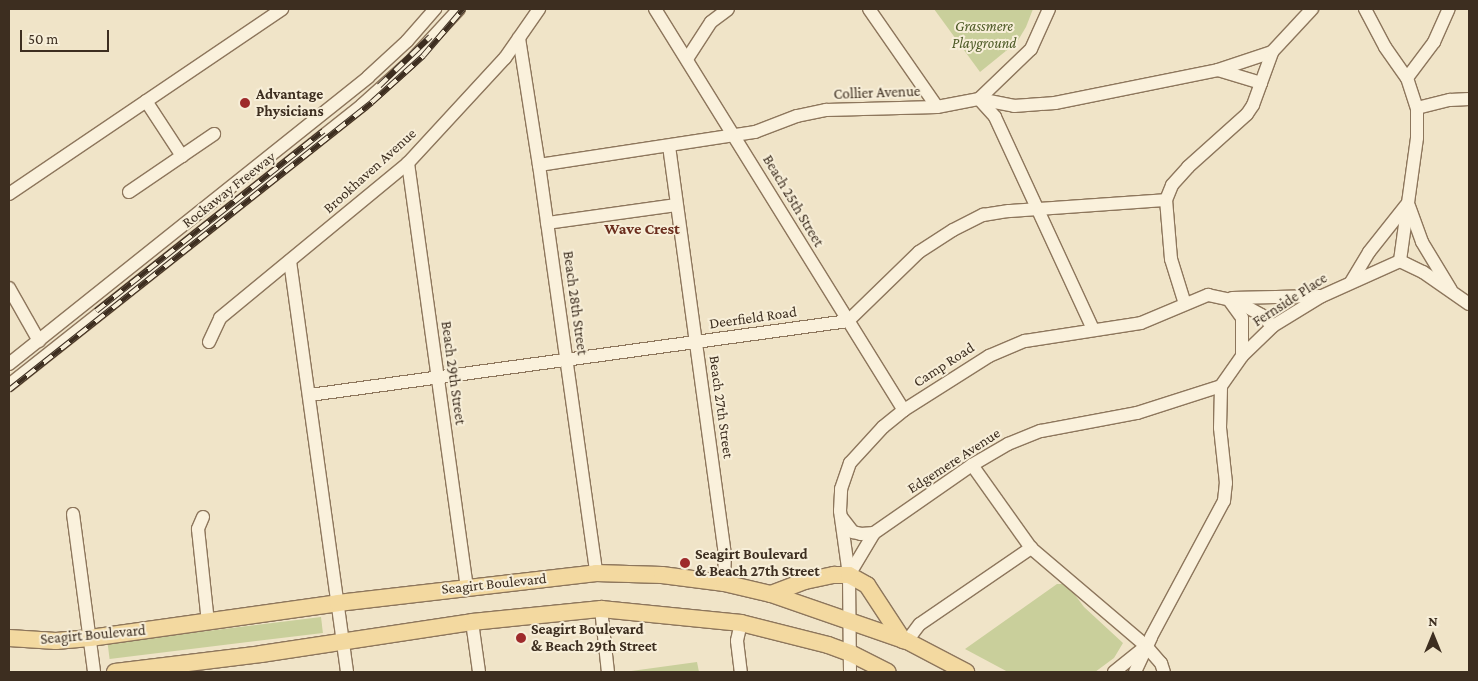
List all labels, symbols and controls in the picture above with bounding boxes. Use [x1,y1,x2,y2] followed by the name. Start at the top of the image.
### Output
[952,17,1016,52] park label: Grassmere Playground
[22,20,111,52] scale bar
[28,31,58,47] text: 50 m
[833,82,921,104] street label: Collier Avenue
[256,85,324,120] place label: Advantage Physicians
[238,96,252,110] marker: Advantage Physicians
[320,125,420,217] street label: Brookhaven Avenue
[179,148,279,232] street label: Rockaway Freeway
[759,152,827,250] street label: Beach 25th Street
[604,219,680,239] district label: Wave Crest
[559,250,591,356] street label: Beach 28th Street
[1249,269,1331,331] street label: Fernside Place
[708,303,798,333] street label: Deerfield Road
[437,320,469,426] street label: Beach 29th Street
[910,339,978,391] street label: Camp Road
[705,354,737,460] street label: Beach 27th Street
[904,424,1004,498] street label: Edgemere Avenue
[695,545,820,580] place label: Seagirt Boulevard & Beach 27th Street
[679,557,691,569] marker: Seagirt Boulevard & Beach 27th Street
[441,570,547,598] street label: Seagirt Boulevard
[1408,611,1458,661] north arrow
[1428,613,1438,629] text: N
[531,620,657,655] place label: Seagirt Boulevard & Beach 29th Street
[40,621,146,649] street label: Seagirt Boulevard
[515,632,527,644] marker: Seagirt Boulevard & Beach 29th Street

